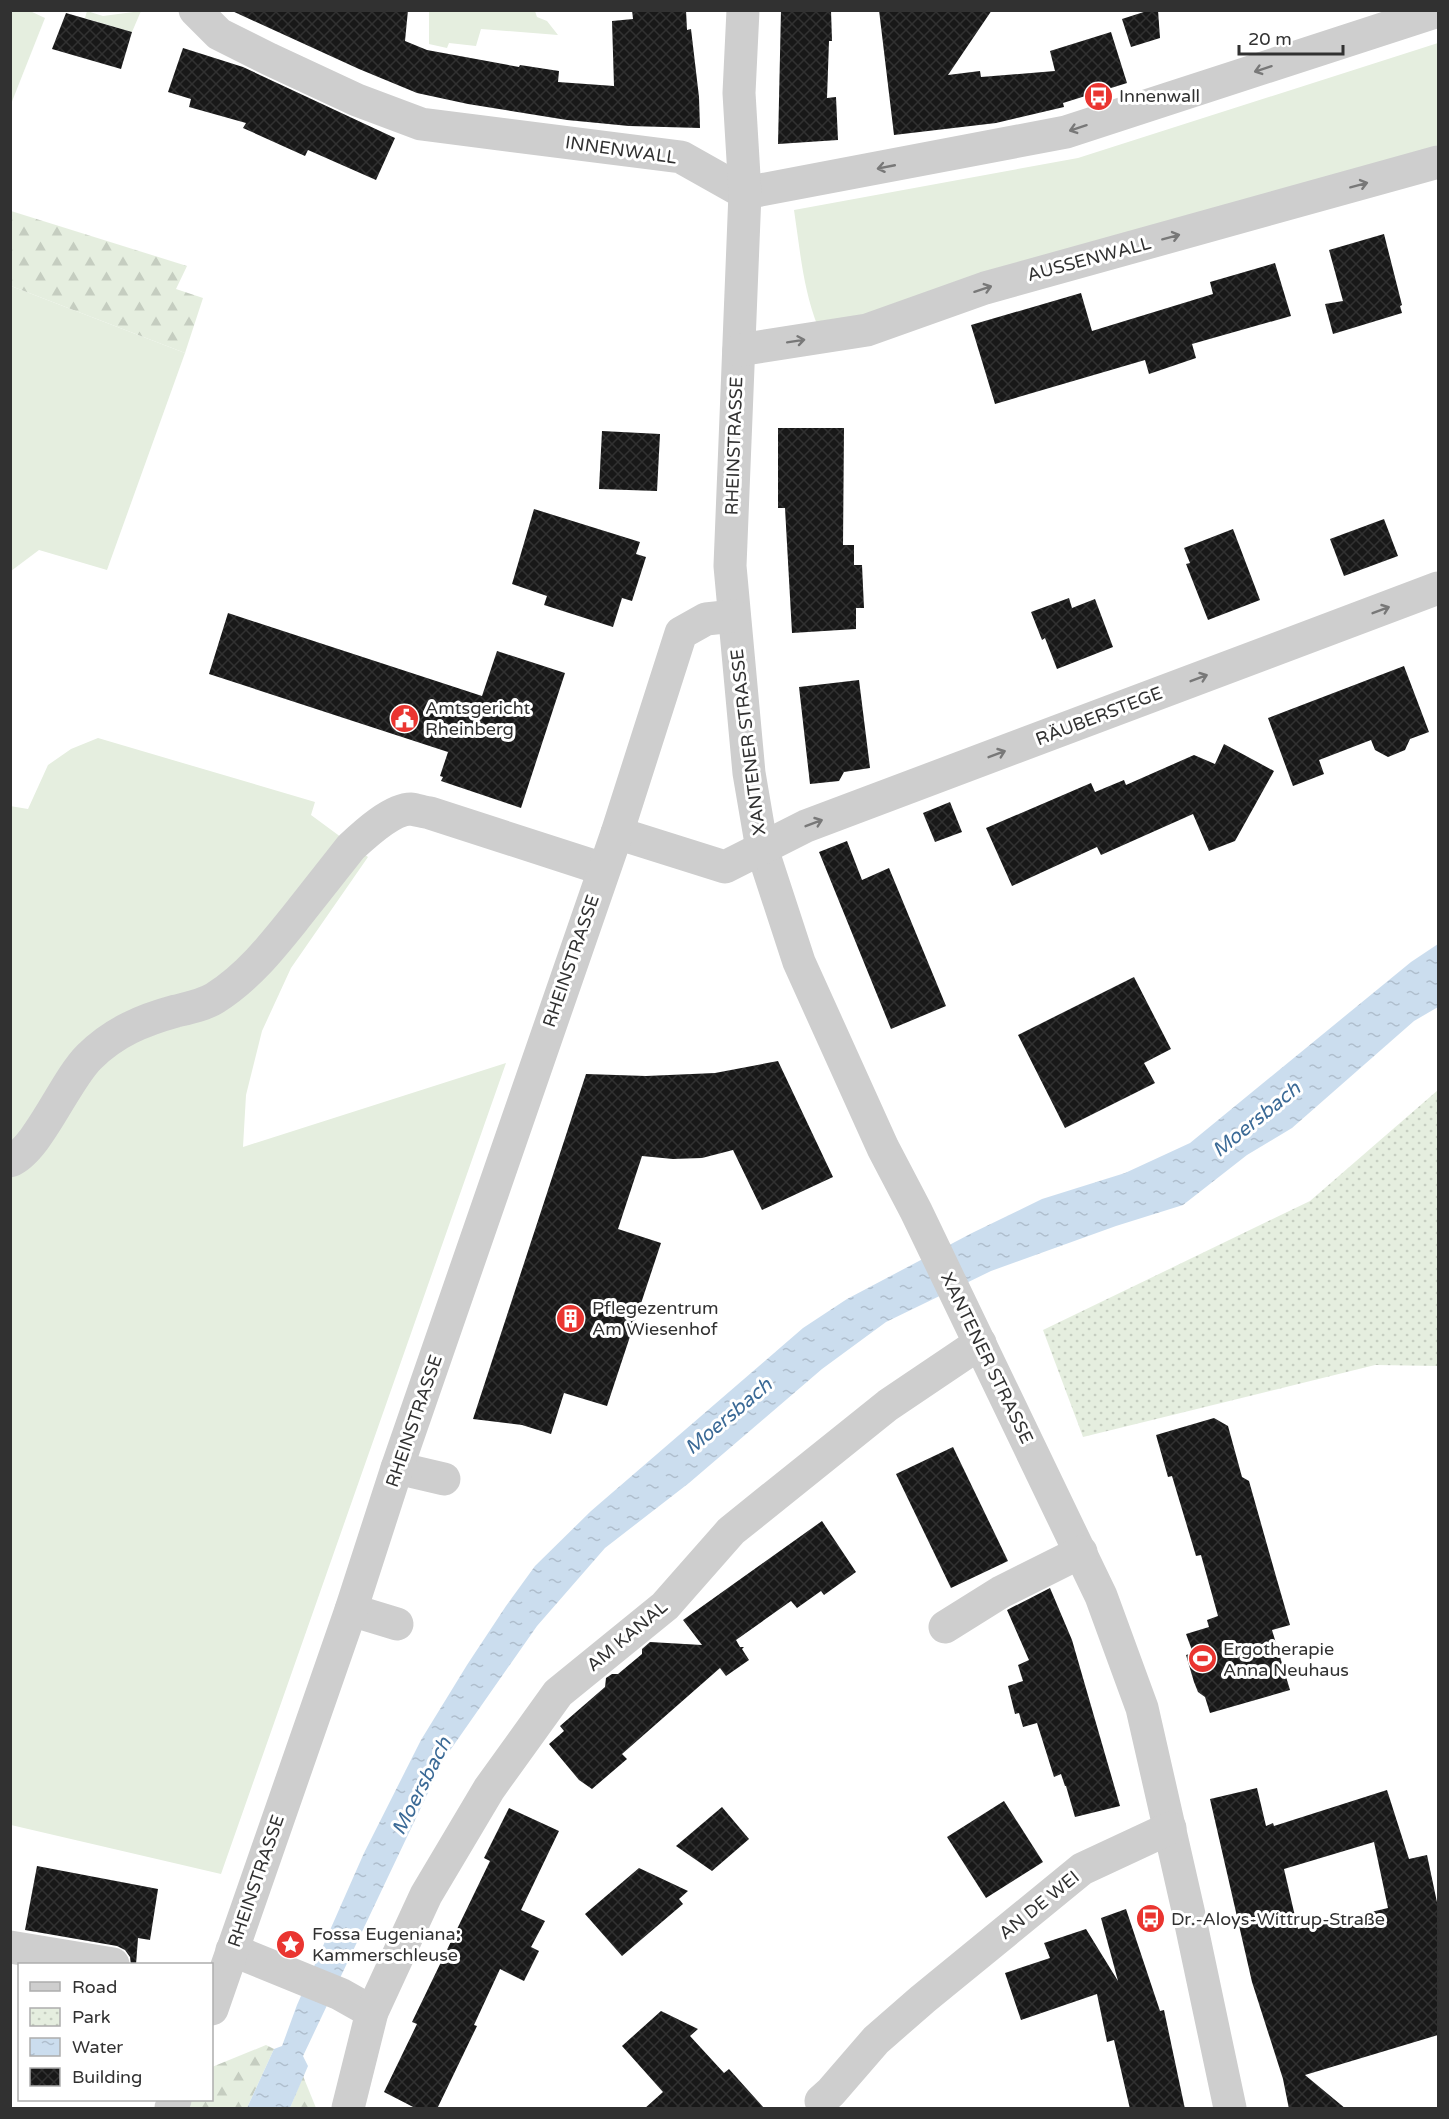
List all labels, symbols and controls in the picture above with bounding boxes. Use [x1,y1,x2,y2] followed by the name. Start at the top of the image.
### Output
[1239,18,1342,56] scale bar
[1248,28,1292,50] text: 20 m
[1254,64,1273,75] one-way arrow
[1082,80,1114,112] bus stop icon: Innenwall
[1119,85,1200,107] place label: Innenwall
[1069,123,1088,134] one-way arrow
[564,131,679,169] street label: INNENWALL
[877,162,897,173] one-way arrow
[1349,178,1368,190] one-way arrow
[1161,230,1180,242] one-way arrow
[1025,232,1154,286] street label: AUSSENWALL
[973,283,992,294] one-way arrow
[786,336,806,347] one-way arrow
[721,376,747,516] street label: RHEINSTRASSE
[1371,603,1390,614] one-way arrow
[726,648,770,836] street label: XANTENER STRASSE
[1189,672,1208,683] one-way arrow
[1032,682,1166,750] street label: RÄUBERSTEGE
[425,697,530,740] place label: Amtsgericht Rheinberg
[388,702,420,734] public building icon: Amtsgericht Rheinberg
[987,748,1005,759] one-way arrow
[804,817,823,828] one-way arrow
[538,892,604,1030] street label: RHEINSTRASSE
[1208,1076,1306,1163] water label: Moersbach
[936,1269,1038,1447] street label: XANTENER STRASSE
[592,1297,718,1340] place label: Pflegezentrum Am Wiesenhof
[555,1302,587,1334] building icon: Pflegezentrum Am Wiesenhof
[381,1352,447,1490] street label: RHEINSTRASSE
[680,1373,778,1460] water label: Moersbach
[582,1595,672,1676] street label: AM KANAL
[1223,1638,1349,1681] place label: Ergotherapie Anna Neuhaus
[1186,1643,1218,1675] sports icon: Ergotherapie Anna Neuhaus
[387,1733,457,1839] water label: Moersbach
[223,1812,289,1950] street label: RHEINSTRASSE
[994,1866,1084,1944] street label: AN DE WEI
[1134,1903,1166,1935] bus stop icon: Dr.-Aloys-Wittrup-Straße
[1171,1908,1385,1930] place label: Dr.-Aloys-Wittrup-Straße
[312,1923,460,1966] place label: Fossa Eugeniana: Kammerschleuse
[275,1928,307,1960] place icon: Fossa Eugeniana: Kammerschleuse
[18,1963,213,2101] legend
[72,1976,117,1998] text: Road
[72,2006,111,2028] text: Park
[72,2036,123,2058] text: Water
[72,2066,142,2088] text: Building

